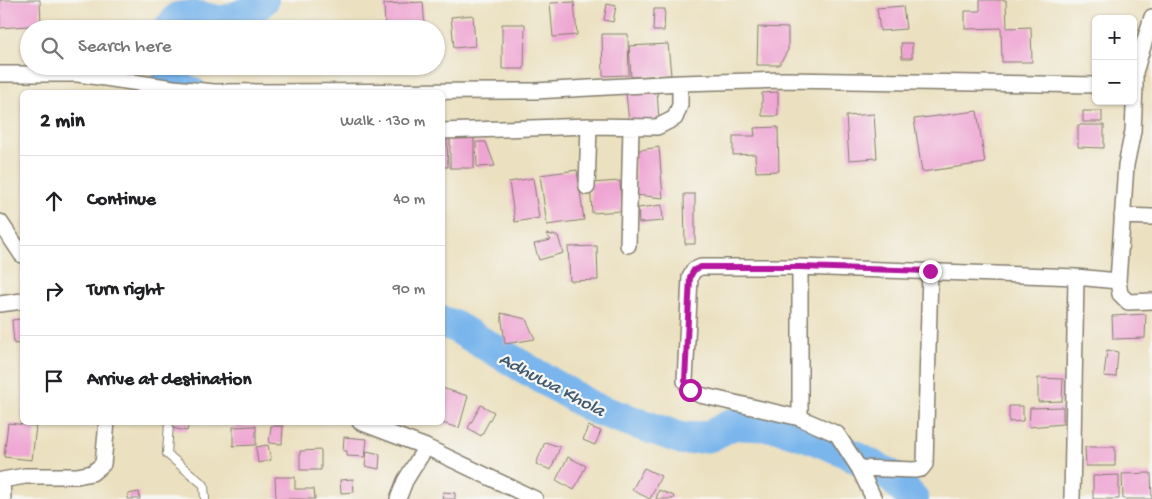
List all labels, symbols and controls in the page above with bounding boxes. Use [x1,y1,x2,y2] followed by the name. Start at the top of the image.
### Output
[1092,15,1137,105] map controls
[1092,15,1137,60] button: +
[20,20,445,75] search box
[38,34,66,62] icon: search
[78,36,172,59] text: Search here
[1092,60,1137,105] button: −
[40,110,85,135] text: 2 min
[340,113,425,132] text: Walk · 130 m
[40,187,68,215] icon: ahead
[87,189,156,212] text: Continue
[393,191,425,210] text: 40 m
[919,260,942,283] route end
[40,277,68,305] icon: right
[87,279,163,302] text: Turn right
[393,281,425,300] text: 90 m
[495,349,609,424] water label: Adhuwa Khola
[40,367,68,395] icon: arrive
[87,369,251,392] text: Arrive at destination
[679,379,702,402] route start

